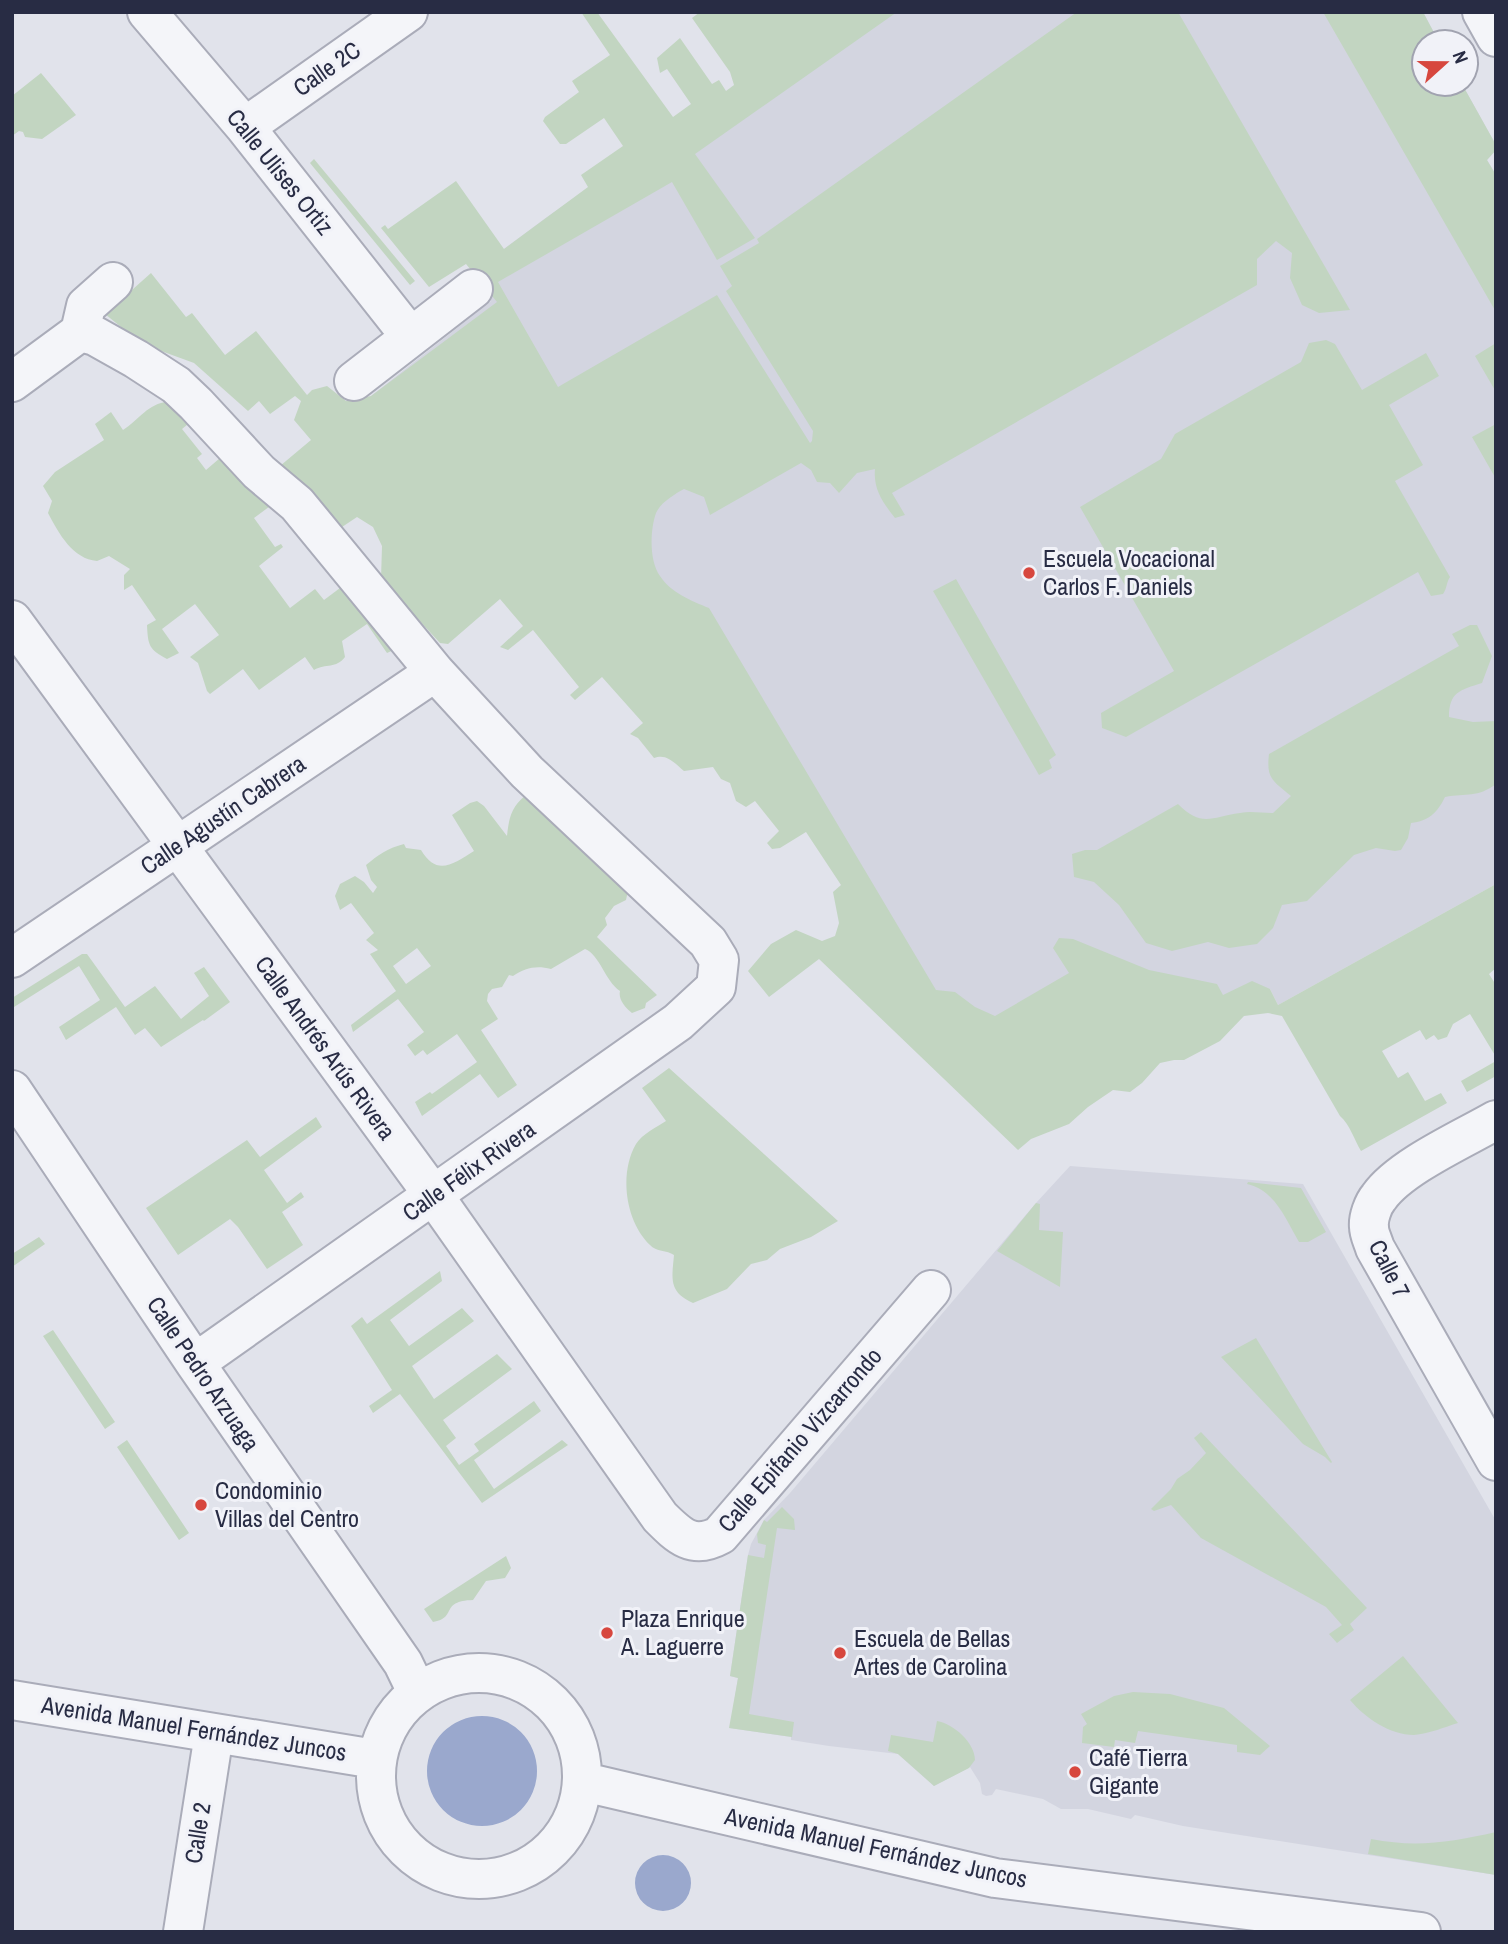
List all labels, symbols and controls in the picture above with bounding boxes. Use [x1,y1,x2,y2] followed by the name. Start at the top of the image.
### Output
[1410,28,1480,98] north arrow
[286,33,367,103] street label: Calle 2C
[1447,47,1475,67] text: N
[220,102,341,241] street label: Calle Ulises Ortiz
[1043,542,1215,602] place label: Escuela Vocacional Carlos F. Daniels
[1021,565,1037,581] marker: Escuela Vocacional Carlos F. Daniels
[134,747,311,881] street label: Calle Agustín Cabrera
[248,949,403,1146] street label: Calle Andrés Arús Rivera
[396,1112,541,1228] street label: Calle Félix Rivera
[1362,1234,1418,1303] street label: Calle 7
[140,1290,268,1457] street label: Calle Pedro Arzuaga
[710,1340,888,1538] street label: Calle Epifanio Vizcarrondo
[215,1474,359,1534] place label: Condominio Villas del Centro
[193,1497,209,1513] marker: Condominio Villas del Centro
[620,1602,745,1662] place label: Plaza Enrique A. Laguerre
[853,1622,1010,1682] place label: Escuela de Bellas Artes de Carolina
[599,1625,615,1641] marker: Plaza Enrique A. Laguerre
[832,1645,848,1661] marker: Escuela de Bellas Artes de Carolina
[38,1688,349,1768] street label: Avenida Manuel Fernández Juncos
[1089,1741,1188,1801] place label: Café Tierra Gigante
[1067,1764,1083,1780] marker: Café Tierra Gigante
[721,1799,1030,1895] street label: Avenida Manuel Fernández Juncos
[176,1800,218,1866] street label: Calle 2

